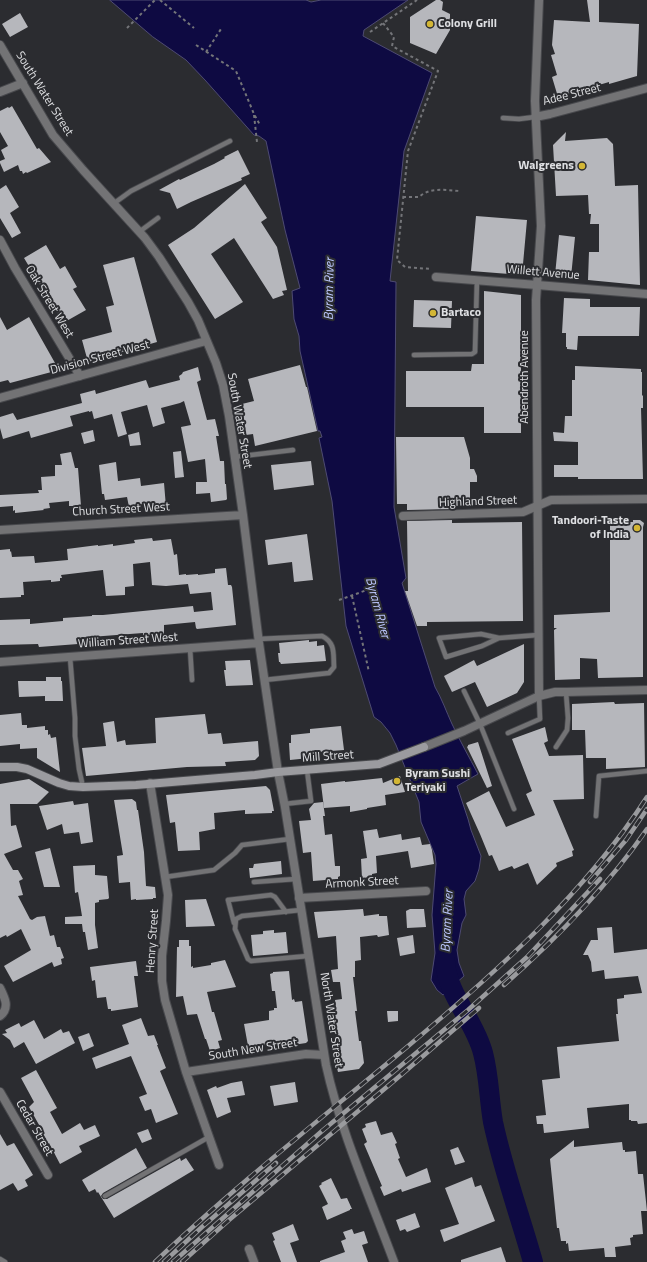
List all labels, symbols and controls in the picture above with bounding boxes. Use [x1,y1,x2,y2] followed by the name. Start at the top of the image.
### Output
[438,17,497,31] place label: Colony Grill
[425,19,435,29] marker: Colony Grill
[12,49,76,139] street label: South Water Street
[542,81,602,109] street label: Adee Street
[518,159,574,173] place label: Walgreens
[577,161,587,171] marker: Walgreens
[322,258,338,320] water label: Byram River
[22,263,76,341] street label: Oak Street West
[506,263,580,283] street label: Willett Avenue
[441,306,481,320] place label: Bartaco
[428,308,438,318] marker: Bartaco
[518,330,532,424] street label: Abendroth Avenue
[49,338,151,378] street label: Division Street West
[223,372,255,470] street label: South Water Street
[439,493,517,511] street label: Highland Street
[72,500,170,520] street label: Church Street West
[552,514,629,542] place label: Tandoori-Taste of India
[632,523,642,533] marker: Tandoori-Taste of India
[361,576,393,640] water label: Byram River
[78,630,178,652] street label: William Street West
[302,748,354,766] street label: Mill Street
[405,767,470,795] place label: Byram Sushi Teriyaki
[392,776,402,786] marker: Byram Sushi Teriyaki
[325,874,399,892] street label: Armonk Street
[439,889,457,953] water label: Byram River
[144,909,162,973] street label: Henry Street
[316,971,346,1069] street label: North Water Street
[208,1036,298,1064] street label: South New Street
[12,1097,56,1159] street label: Cedar Street

